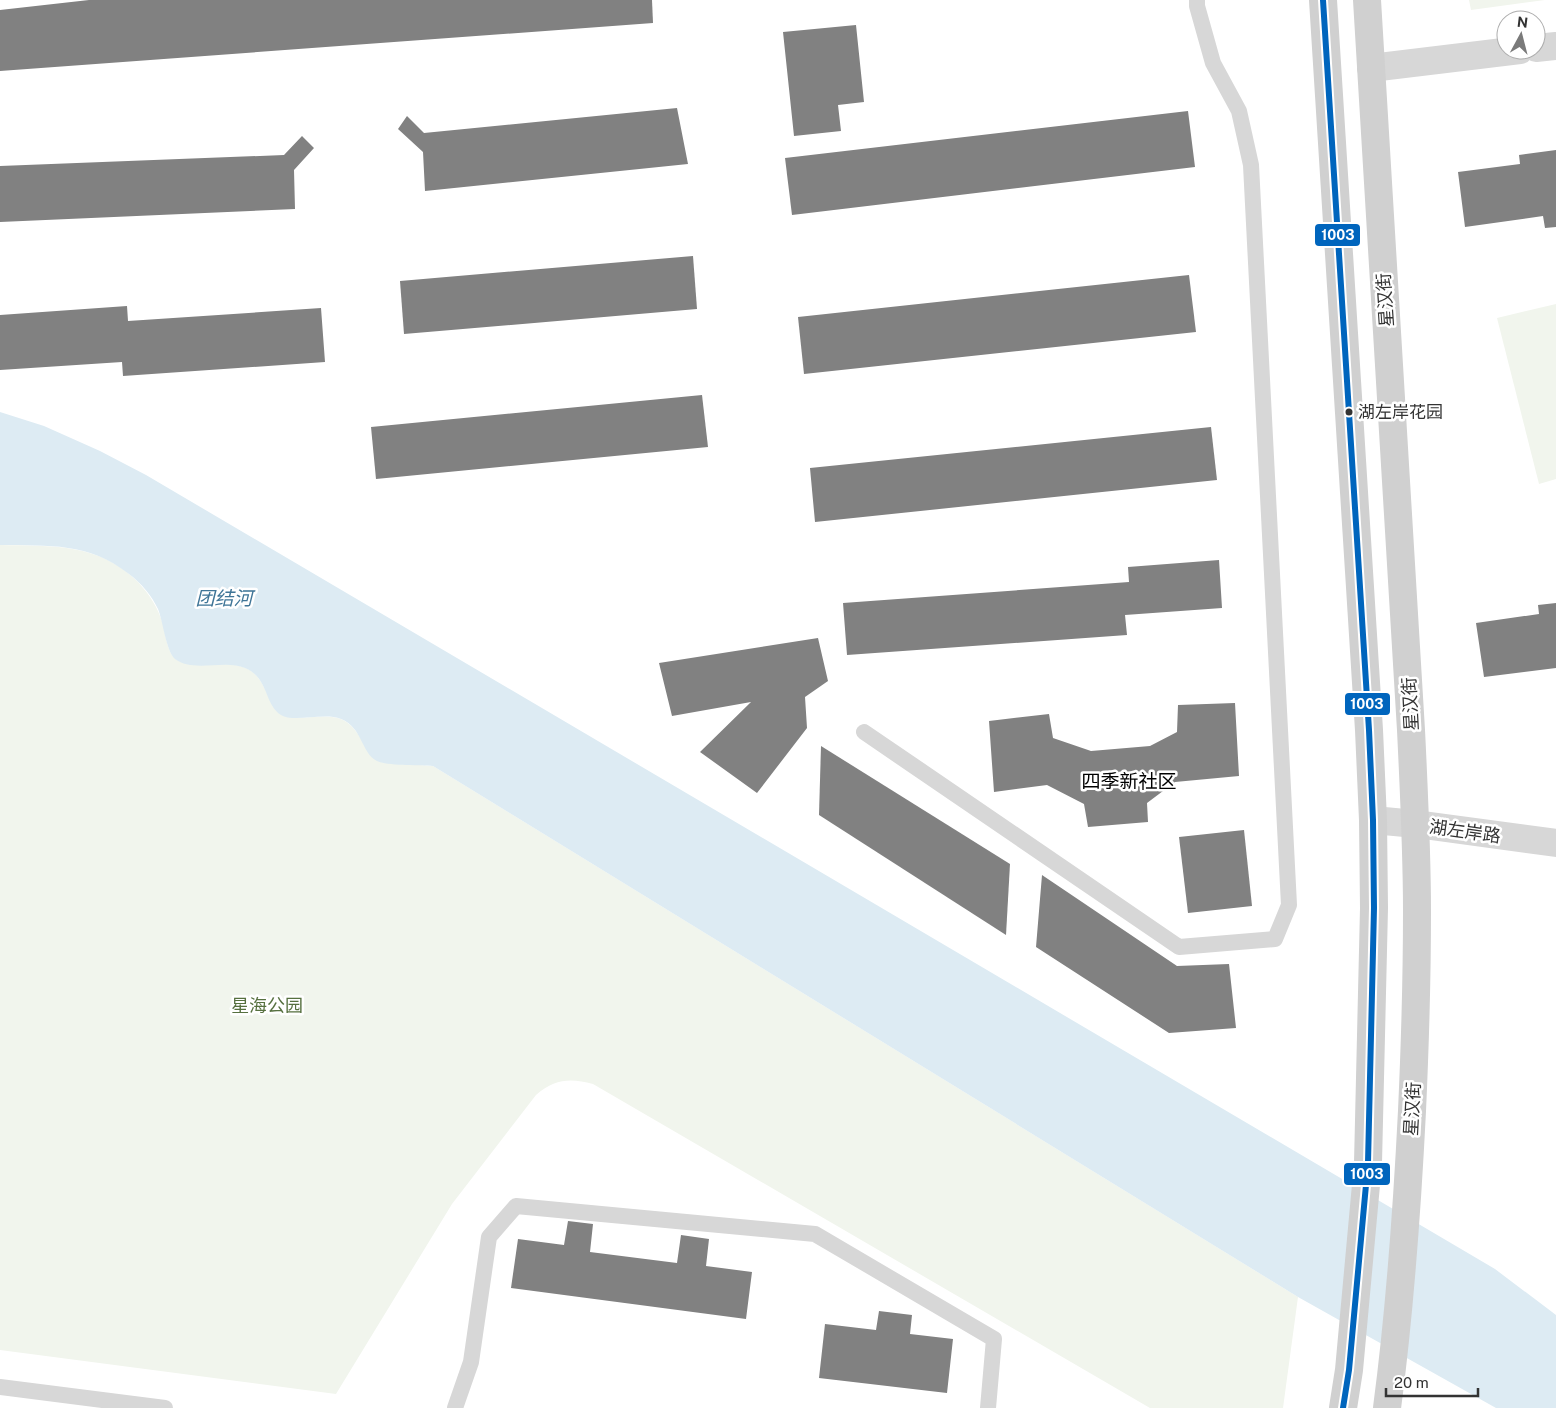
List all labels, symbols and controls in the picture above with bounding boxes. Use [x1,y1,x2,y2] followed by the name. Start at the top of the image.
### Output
[1496,10,1546,60] north arrow
[1516,13,1529,31] text: N
[1314,223,1361,247] line badge: 1003
[1321,227,1355,243] text: 1003
[1373,272,1397,328] street label: 星汉街
[1358,402,1443,422] place label: 湖左岸花园
[1344,407,1354,417] marker: 湖左岸花园
[195,587,256,609] water label: 团结河
[1398,676,1422,732] street label: 星汉街
[1344,692,1391,716] line badge: 1003
[1350,696,1384,712] text: 1003
[1081,770,1177,792] district label: 四季新社区
[1428,816,1502,846] street label: 湖左岸路
[231,995,303,1016] park label: 星海公园
[1400,1081,1424,1137] street label: 星汉街
[1343,1162,1391,1186] line badge: 1003
[1350,1166,1384,1182] text: 1003
[1386,1366,1478,1398] scale bar
[1394,1374,1429,1391] text: 20 m

